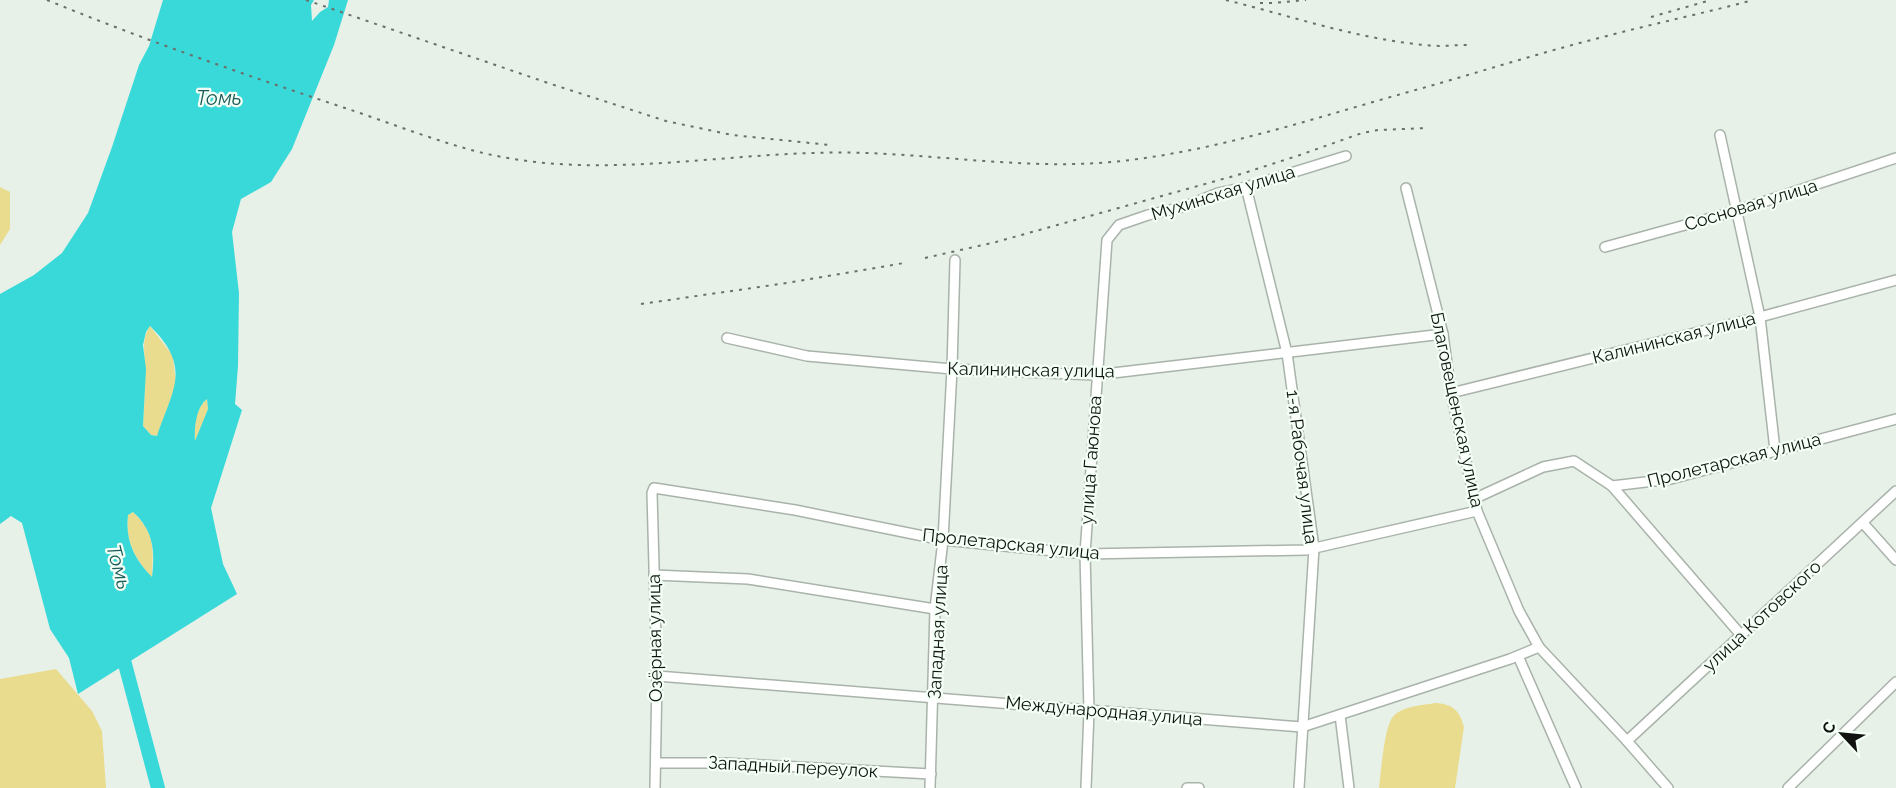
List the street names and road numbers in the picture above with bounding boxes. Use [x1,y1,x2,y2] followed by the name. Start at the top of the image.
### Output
[1148,161,1297,224] street label: Мухинская улица
[1682,174,1820,235] street label: Сосновая улица
[1590,307,1758,368] street label: Калининская улица
[1427,310,1488,510] street label: Благовещенская улица
[947,358,1115,381] street label: Калининская улица
[1283,389,1322,545] street label: 1-я Рабочая улица
[1076,395,1105,525] street label: улица Гаюнова
[1645,428,1823,491] street label: Пролетарская улица
[921,524,1101,563] street label: Пролетарская улица
[1698,555,1825,676] street label: улица Котовского
[923,564,952,700] street label: Западная улица
[643,574,666,702] street label: Озёрная улица
[1005,691,1203,730] street label: Международная улица
[707,752,879,781] street label: Западный переулок

